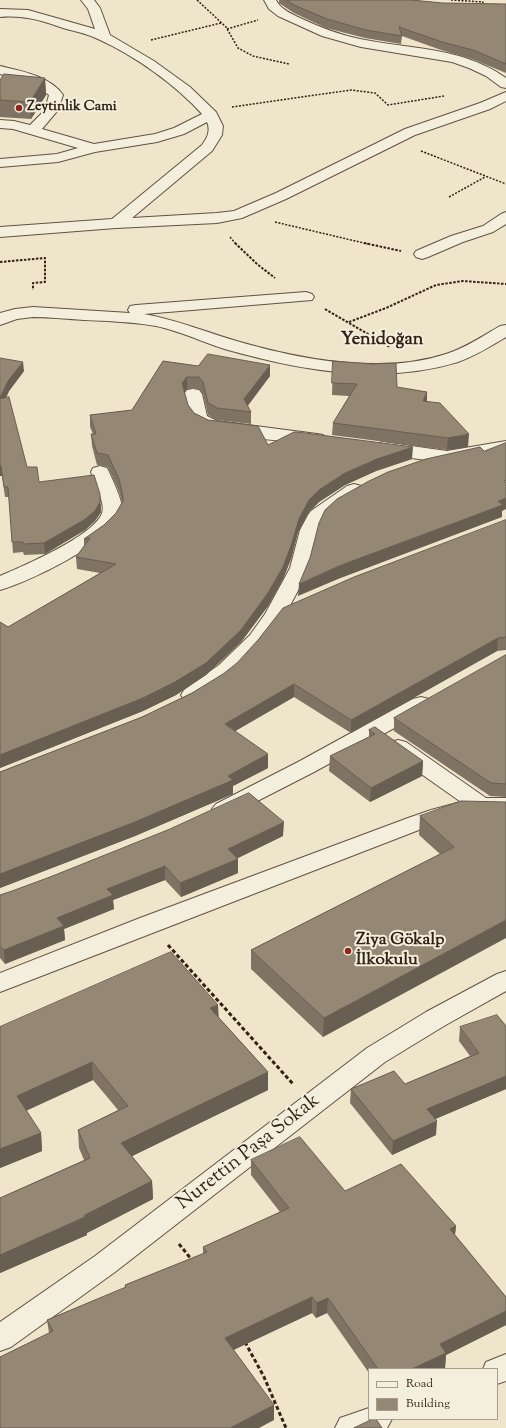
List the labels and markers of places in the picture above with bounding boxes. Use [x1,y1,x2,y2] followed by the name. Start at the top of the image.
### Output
[27,100,117,116] place label: Zeytinlik Cami
[14,103,24,113] marker: Zeytinlik Cami
[356,931,444,971] place label: Ziya Gökalp İlkokulu
[343,946,353,956] marker: Ziya Gökalp İlkokulu

